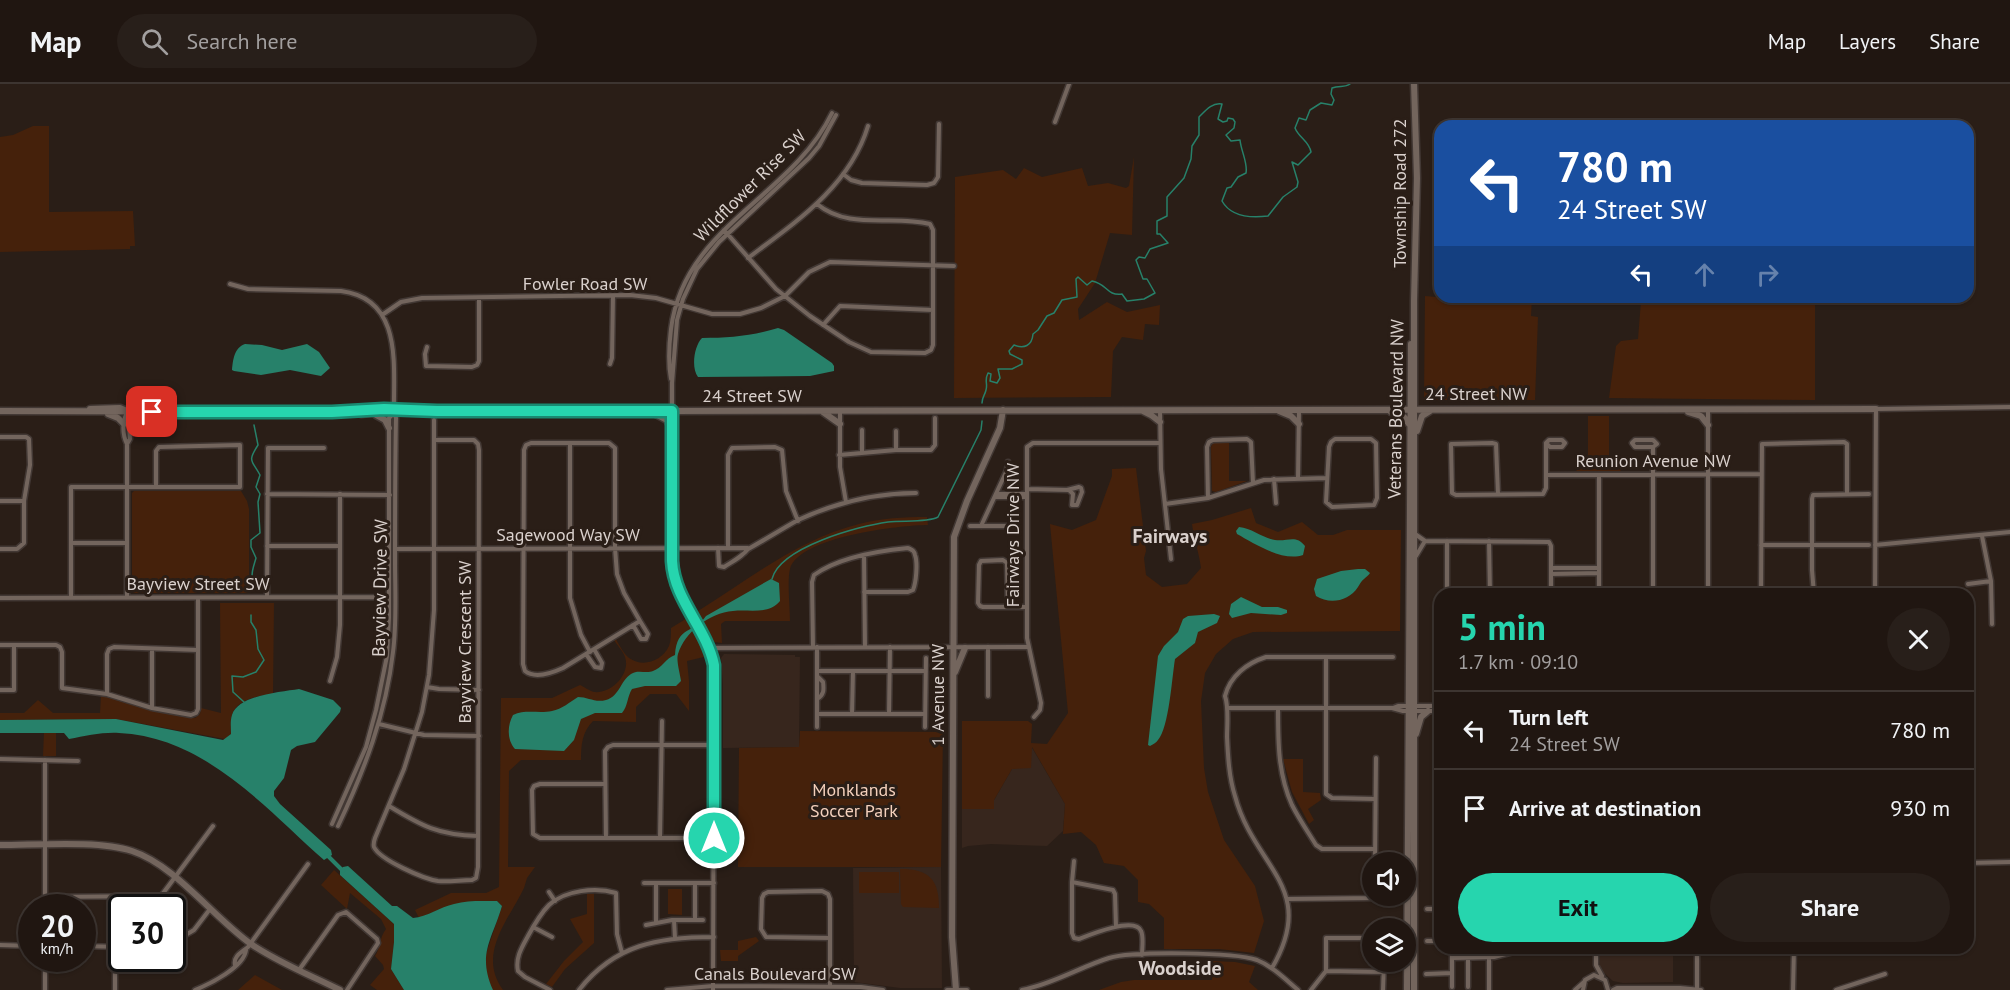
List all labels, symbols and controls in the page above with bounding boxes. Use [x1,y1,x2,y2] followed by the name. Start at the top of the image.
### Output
[117,14,537,68] search box
[30,23,81,60] text: Map
[138,25,171,58] icon: search
[186,27,297,55] text: Search here
[1768,28,1806,55] text: Map
[1839,28,1896,55] text: Layers
[1929,28,1980,55] text: Share
[1388,118,1411,268] street label: Township Road 272
[689,125,811,247] street label: Wildflower Rise SW
[1557,139,1673,194] text: 780 m
[1458,144,1536,222] icon: left
[1557,192,1707,226] text: 24 Street SW
[1625,258,1658,291] icon: left
[1688,258,1721,291] icon: ahead
[1751,258,1784,291] icon: right
[523,272,647,295] street label: Fowler Road SW
[1382,319,1409,500] street label: Veterans Boulevard NW
[1425,382,1527,405] street label: 24 Street NW
[702,384,802,407] street label: 24 Street SW
[126,386,177,437] pin
[135,395,168,428] icon: arrive
[1575,449,1731,472] street label: Reunion Avenue NW
[1001,463,1024,607] street label: Fairways Drive NW
[367,519,392,657] street label: Bayview Drive SW
[496,523,640,546] street label: Sagewood Way SW
[1133,523,1207,549] district label: Fairways
[453,560,476,723] street label: Bayview Crescent SW
[126,572,270,595] street label: Bayview Street SW
[1458,603,1546,650] text: 5 min
[1887,608,1950,671] button: close
[926,644,949,746] street label: 1 Avenue NW
[1458,649,1578,675] text: 1.7 km · 09:10
[1509,703,1589,731] text: Turn left
[1458,714,1491,747] icon: left
[1890,716,1950,744] text: 780 m
[1509,731,1620,757] text: 24 Street SW
[810,778,898,822] park label: Monklands Soccer Park
[1458,792,1491,825] icon: arrive
[1509,794,1701,822] text: Arrive at destination
[1890,794,1950,822] text: 930 m
[682,806,746,870] position arrow
[1362,852,1416,972] map controls
[1362,852,1416,906] button: sound
[1458,873,1698,942] button: Exit
[1710,873,1950,942] button: Share
[108,894,186,972] speed limit sign: 30
[40,906,74,945] text: 20
[1362,918,1416,972] button: layers
[41,939,73,958] text: km/h
[1138,955,1222,981] district label: Woodside
[694,962,856,985] street label: Canals Boulevard SW

